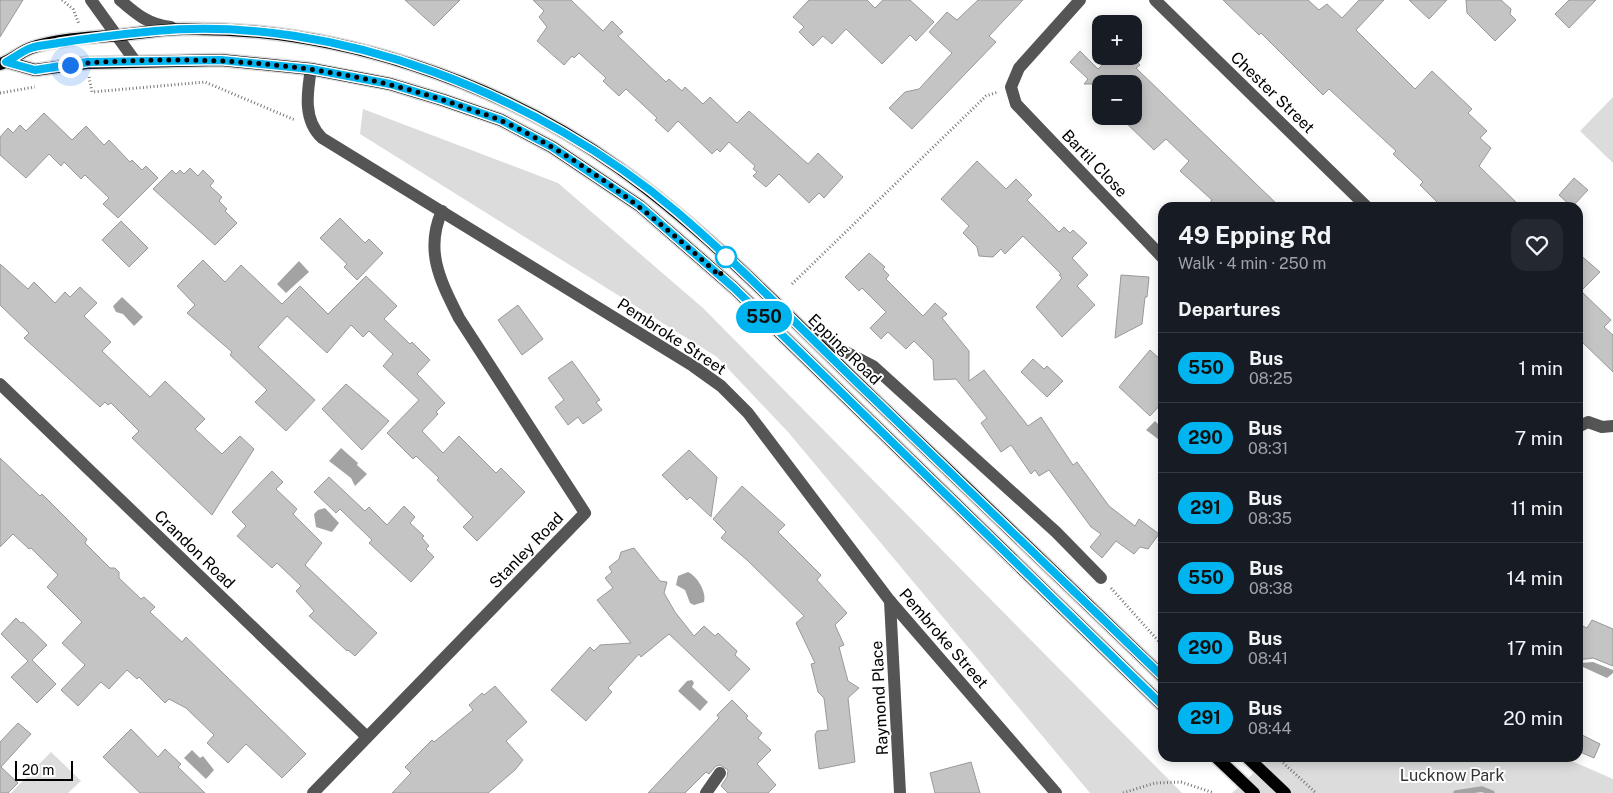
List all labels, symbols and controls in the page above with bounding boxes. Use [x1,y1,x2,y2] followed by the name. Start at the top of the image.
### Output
[1092,15,1142,125] map controls
[1092,15,1142,65] button: +
[1227,48,1319,137] street label: Chester Street
[58,53,83,78] your location
[1092,75,1142,125] button: −
[1058,126,1131,201] street label: Bartil Close
[1511,219,1563,271] button: heart
[1178,221,1331,249] text: 49 Epping Rd
[715,246,737,268] unlabelled marker
[1178,254,1326,273] text: Walk · 4 min · 250 m
[614,294,730,379] street label: Pembroke Street
[1178,298,1281,320] text: Departures
[735,301,793,333] line badge: 550
[746,306,782,327] text: 550
[804,310,885,389] street label: Epping Road
[1249,347,1283,369] text: Bus
[1188,357,1224,378] text: 550
[1518,357,1563,379] text: 1 min
[1249,369,1293,388] text: 08:25
[1248,417,1282,439] text: Bus
[1188,427,1223,448] text: 290
[1515,427,1563,449] text: 7 min
[1248,439,1288,458] text: 08:31
[1248,487,1282,509] text: Bus
[1190,497,1221,518] text: 291
[1511,497,1563,519] text: 11 min
[150,506,239,593] street label: Crandon Road
[485,508,567,592] street label: Stanley Road
[1248,509,1292,528] text: 08:35
[1249,557,1283,579] text: Bus
[1188,567,1224,588] text: 550
[1506,567,1563,589] text: 14 min
[1249,579,1293,598] text: 08:38
[895,585,992,692] street label: Pembroke Street
[1248,627,1282,649] text: Bus
[1188,637,1223,658] text: 290
[1507,637,1563,659] text: 17 min
[867,640,892,756] street label: Raymond Place
[1248,649,1288,668] text: 08:41
[1248,697,1282,719] text: Bus
[1190,707,1221,728] text: 291
[1503,707,1563,729] text: 20 min
[1248,719,1292,738] text: 08:44
[15,758,72,781] scale bar
[22,762,54,778] text: 20 m
[1400,766,1504,785] park label: Lucknow Park

